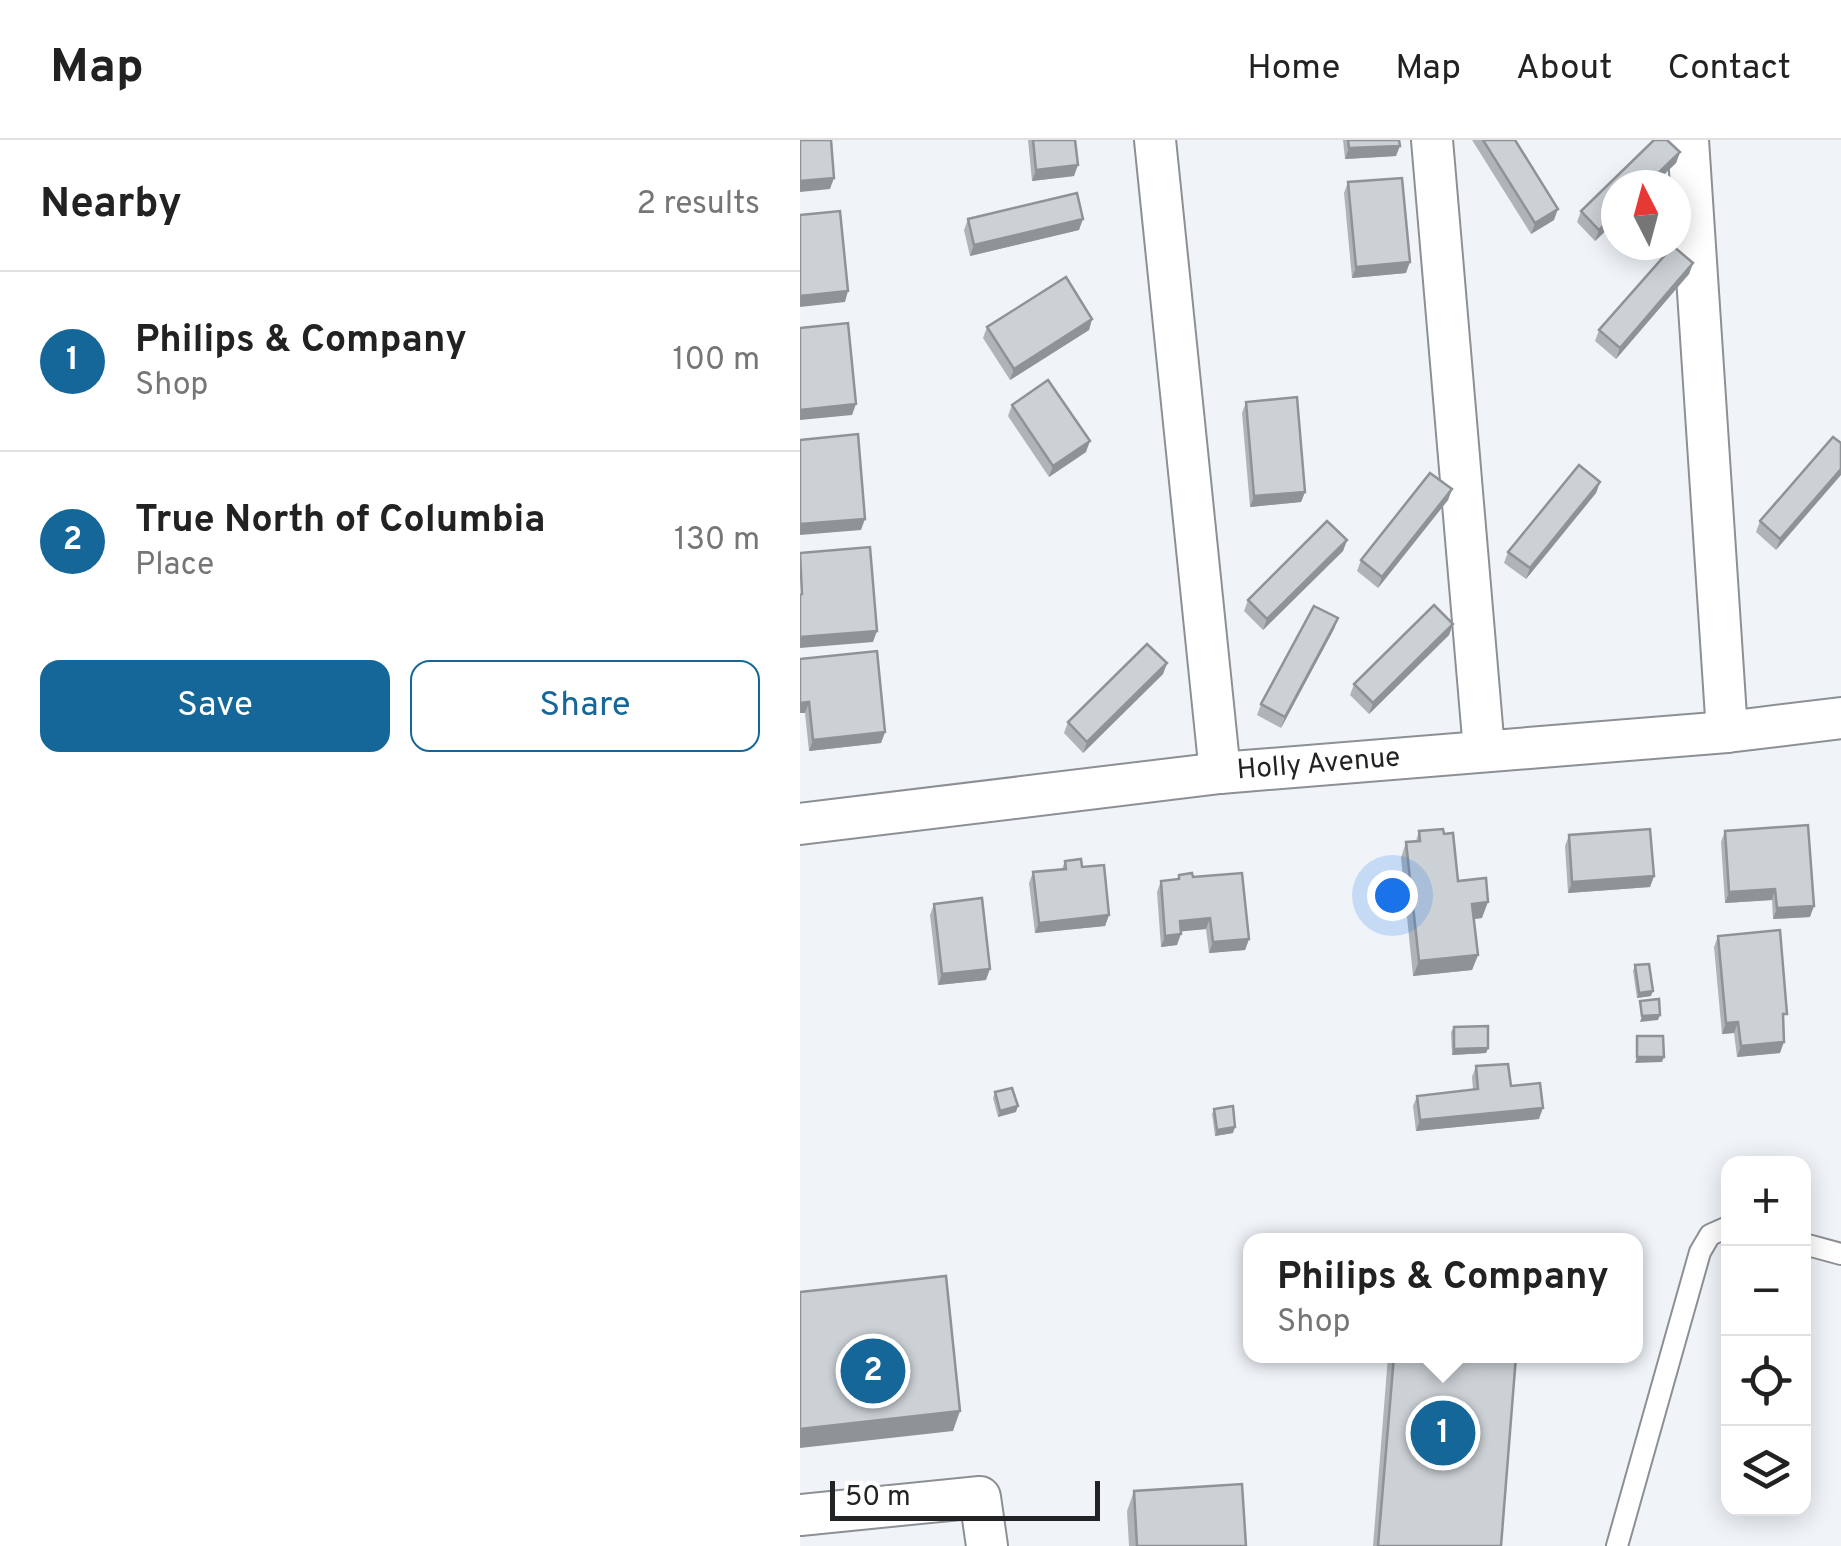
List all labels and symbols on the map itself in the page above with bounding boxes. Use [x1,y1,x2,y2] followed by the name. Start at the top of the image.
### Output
[1601,170,1691,260] north arrow
[1235,740,1402,790] street label: Holly Avenue
[1367,870,1418,921] your location
[840,1334,906,1408] pin: 2
[1410,1396,1476,1470] pin: 1
[830,1476,1100,1520] scale bar

